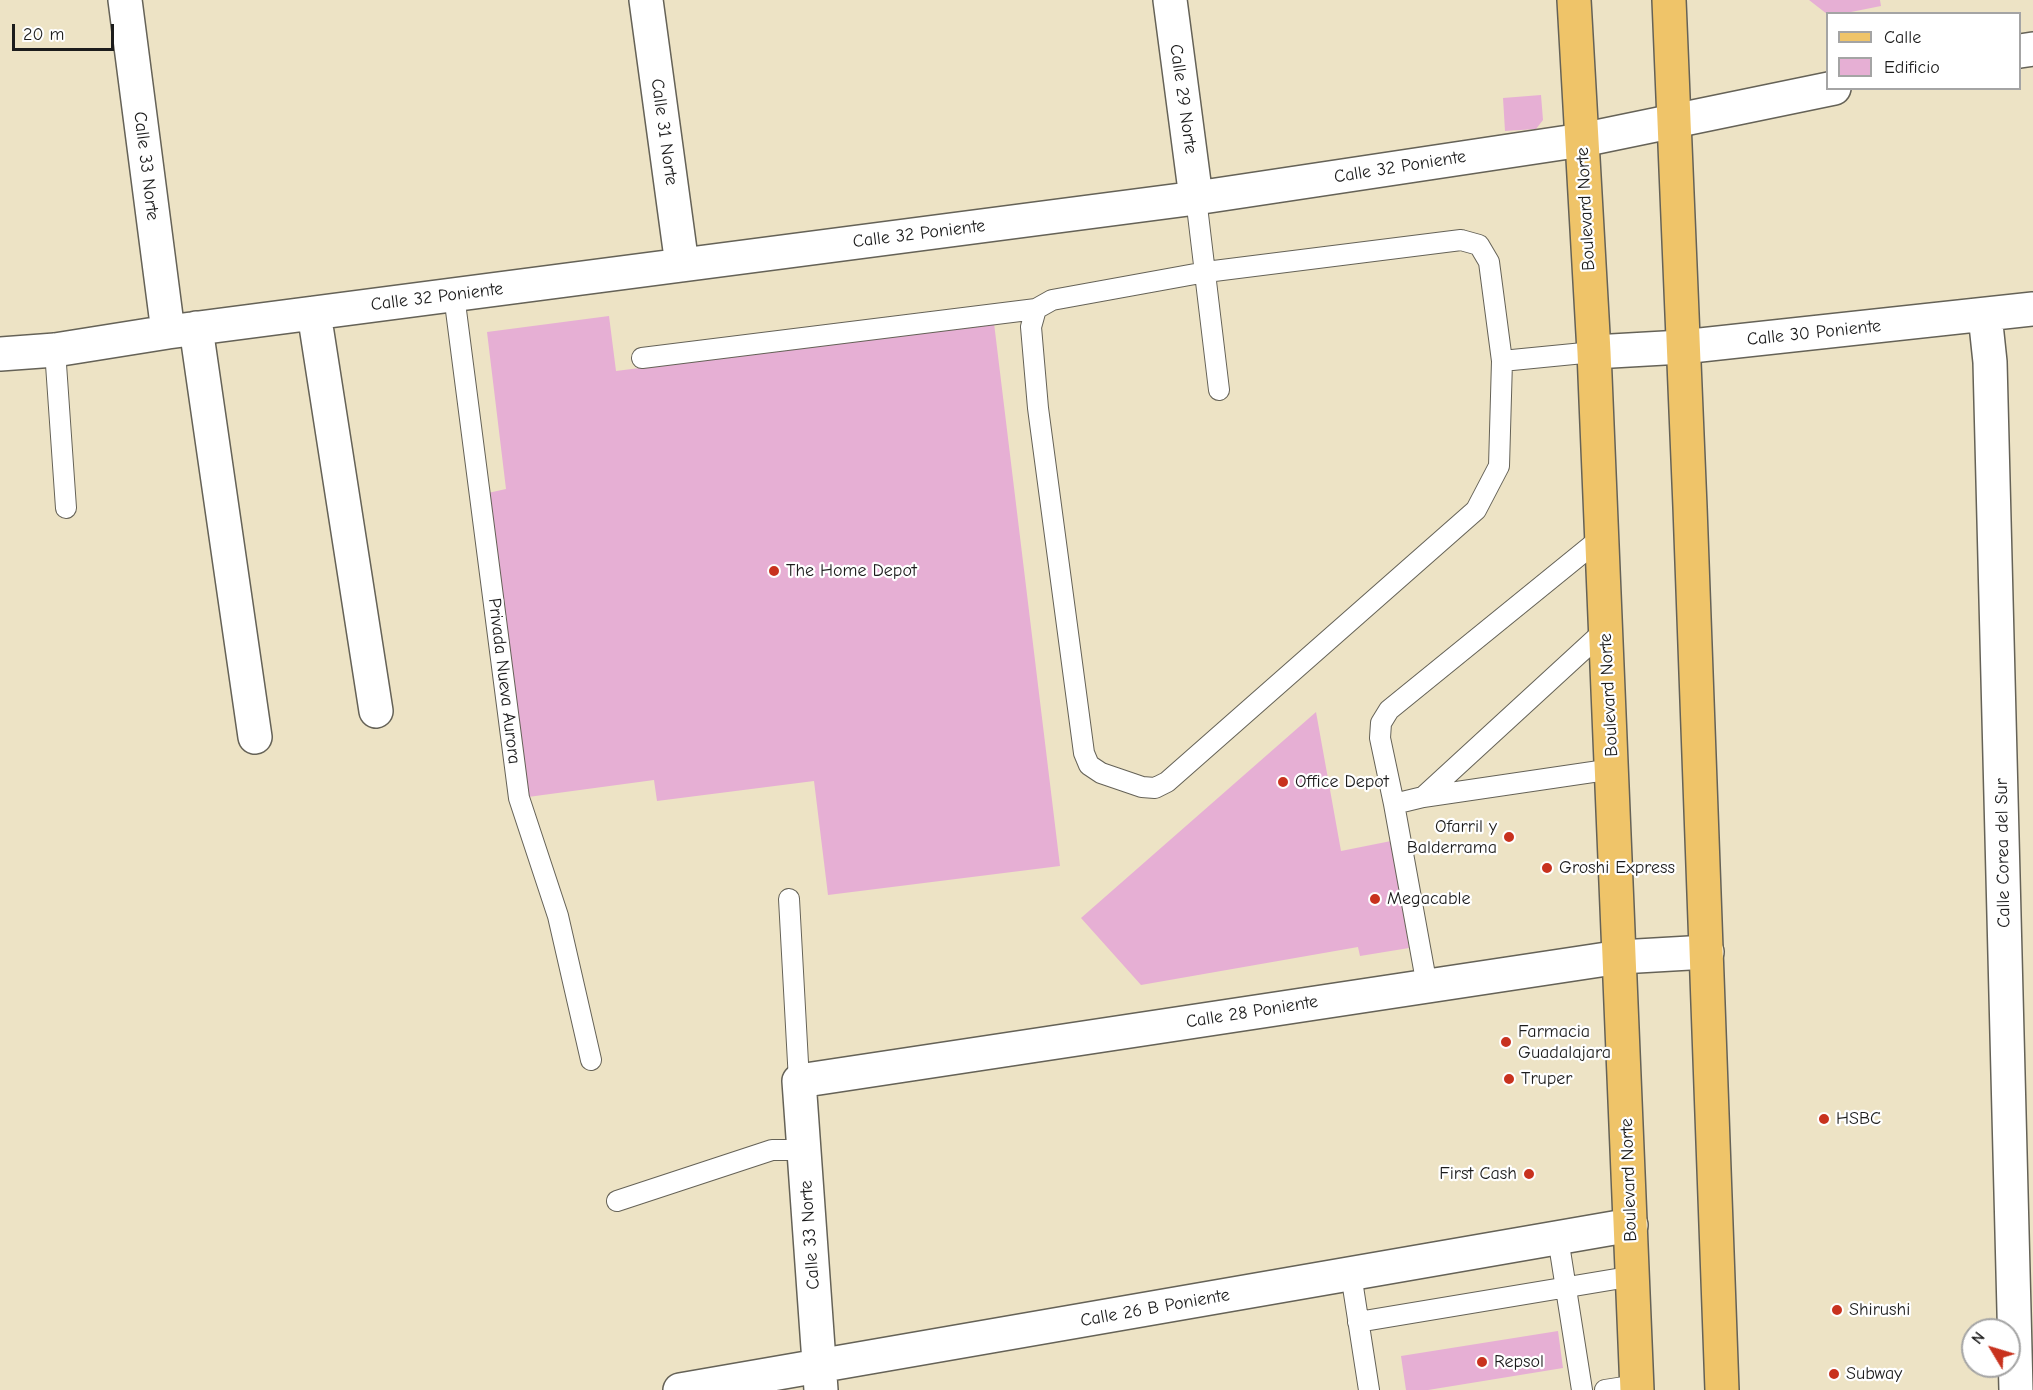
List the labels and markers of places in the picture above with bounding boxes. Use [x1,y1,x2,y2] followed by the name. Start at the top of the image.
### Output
[786,560,917,582] place label: The Home Depot
[767,564,781,578] marker: The Home Depot
[1295,771,1389,793] place label: Office Depot
[1276,775,1290,789] marker: Office Depot
[1407,816,1497,858] place label: Ofarril y Balderrama
[1502,830,1516,844] marker: Ofarril y Balderrama
[1559,857,1675,879] place label: Groshi Express
[1540,861,1554,875] marker: Groshi Express
[1387,888,1470,910] place label: Megacable
[1368,892,1382,906] marker: Megacable
[1518,1021,1611,1064] place label: Farmacia Guadalajara
[1499,1035,1513,1049] marker: Farmacia Guadalajara
[1521,1068,1572,1090] place label: Truper
[1502,1072,1516,1086] marker: Truper
[1836,1108,1881,1130] place label: HSBC
[1817,1112,1831,1126] marker: HSBC
[1439,1163,1517,1185] place label: First Cash
[1522,1167,1536,1181] marker: First Cash
[1849,1299,1910,1321] place label: Shirushi
[1830,1303,1844,1317] marker: Shirushi
[1494,1351,1544,1373] place label: Repsol
[1475,1355,1489,1369] marker: Repsol
[1846,1363,1902,1385] place label: Subway
[1827,1367,1841,1381] marker: Subway

